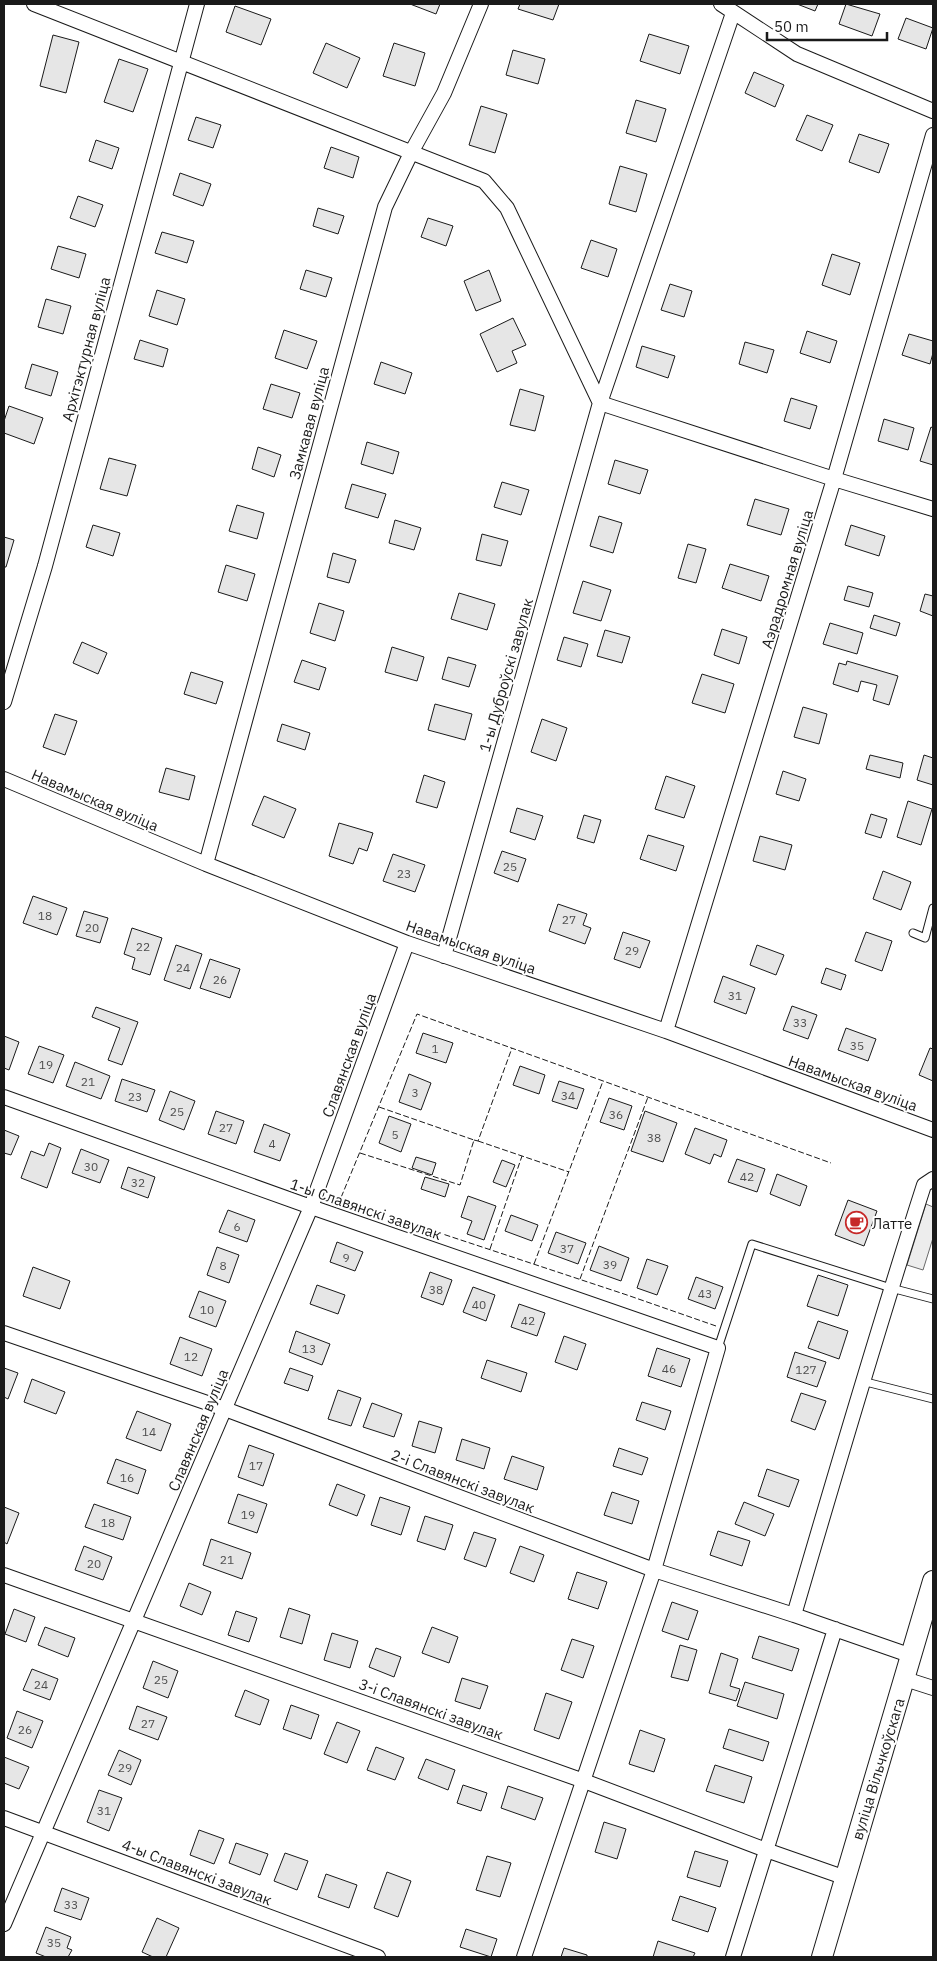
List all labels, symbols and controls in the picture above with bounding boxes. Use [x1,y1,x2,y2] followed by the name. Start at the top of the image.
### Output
[767,10,887,42] scale bar
[774,17,809,36] text: 50 m
[58,275,114,423] street label: Архітэктурная вуліца
[285,364,333,482] street label: Замкавая вуліца
[757,507,817,651] street label: Аэрадромная вуліца
[475,596,537,754] street label: 1-ы Дуброўскі завулак
[29,765,161,835] street label: Навамыская вуліца
[503,859,517,874] house number: 25
[397,866,411,881] house number: 23
[38,908,52,923] house number: 18
[562,912,576,927] house number: 27
[404,916,538,978] street label: Навамыская вуліца
[85,920,99,935] house number: 20
[136,939,150,954] house number: 22
[625,943,639,958] house number: 29
[176,960,190,975] house number: 24
[213,972,227,987] house number: 26
[728,988,742,1003] house number: 31
[318,990,380,1120] street label: Славянская вуліца
[793,1015,807,1030] house number: 33
[850,1038,864,1053] house number: 35
[431,1041,439,1056] house number: 1
[786,1051,920,1115] street label: Навамыская вуліца
[39,1057,53,1072] house number: 19
[81,1074,95,1089] house number: 21
[411,1085,419,1100] house number: 3
[561,1088,575,1103] house number: 34
[128,1089,142,1104] house number: 23
[170,1104,184,1119] house number: 25
[609,1107,623,1122] house number: 36
[219,1120,233,1135] house number: 27
[391,1127,399,1142] house number: 5
[647,1130,661,1145] house number: 38
[268,1136,276,1151] house number: 4
[84,1159,98,1174] house number: 30
[740,1169,754,1184] house number: 42
[288,1174,444,1244] street label: 1-ы Славянскі завулак
[131,1175,145,1190] house number: 32
[844,1211,868,1235] cafe icon: Латте
[872,1214,912,1233] place label: Латте
[233,1219,241,1234] house number: 6
[560,1241,574,1256] house number: 37
[342,1250,350,1265] house number: 9
[603,1257,617,1272] house number: 39
[219,1258,227,1273] house number: 8
[429,1282,443,1297] house number: 38
[698,1286,712,1301] house number: 43
[472,1297,486,1312] house number: 40
[200,1302,214,1317] house number: 10
[521,1313,535,1328] house number: 42
[302,1341,316,1356] house number: 13
[184,1349,198,1364] house number: 12
[662,1361,676,1376] house number: 46
[795,1362,817,1377] house number: 127
[164,1366,232,1494] street label: Славянская вуліца
[142,1424,156,1439] house number: 14
[389,1445,537,1517] street label: 2-і Славянскі завулак
[249,1458,263,1473] house number: 17
[120,1470,134,1485] house number: 16
[241,1507,255,1522] house number: 19
[101,1515,115,1530] house number: 18
[220,1552,234,1567] house number: 21
[87,1556,101,1571] house number: 20
[154,1672,168,1687] house number: 25
[356,1674,506,1744] street label: 3-і Славянскі завулак
[34,1677,48,1692] house number: 24
[847,1696,909,1842] street label: вуліца Вільчкоўскага
[141,1716,155,1731] house number: 27
[18,1722,32,1737] house number: 26
[118,1760,132,1775] house number: 29
[97,1803,111,1818] house number: 31
[119,1835,275,1909] street label: 4-ы Славянскі завулак
[64,1897,78,1912] house number: 33
[47,1935,61,1950] house number: 35

